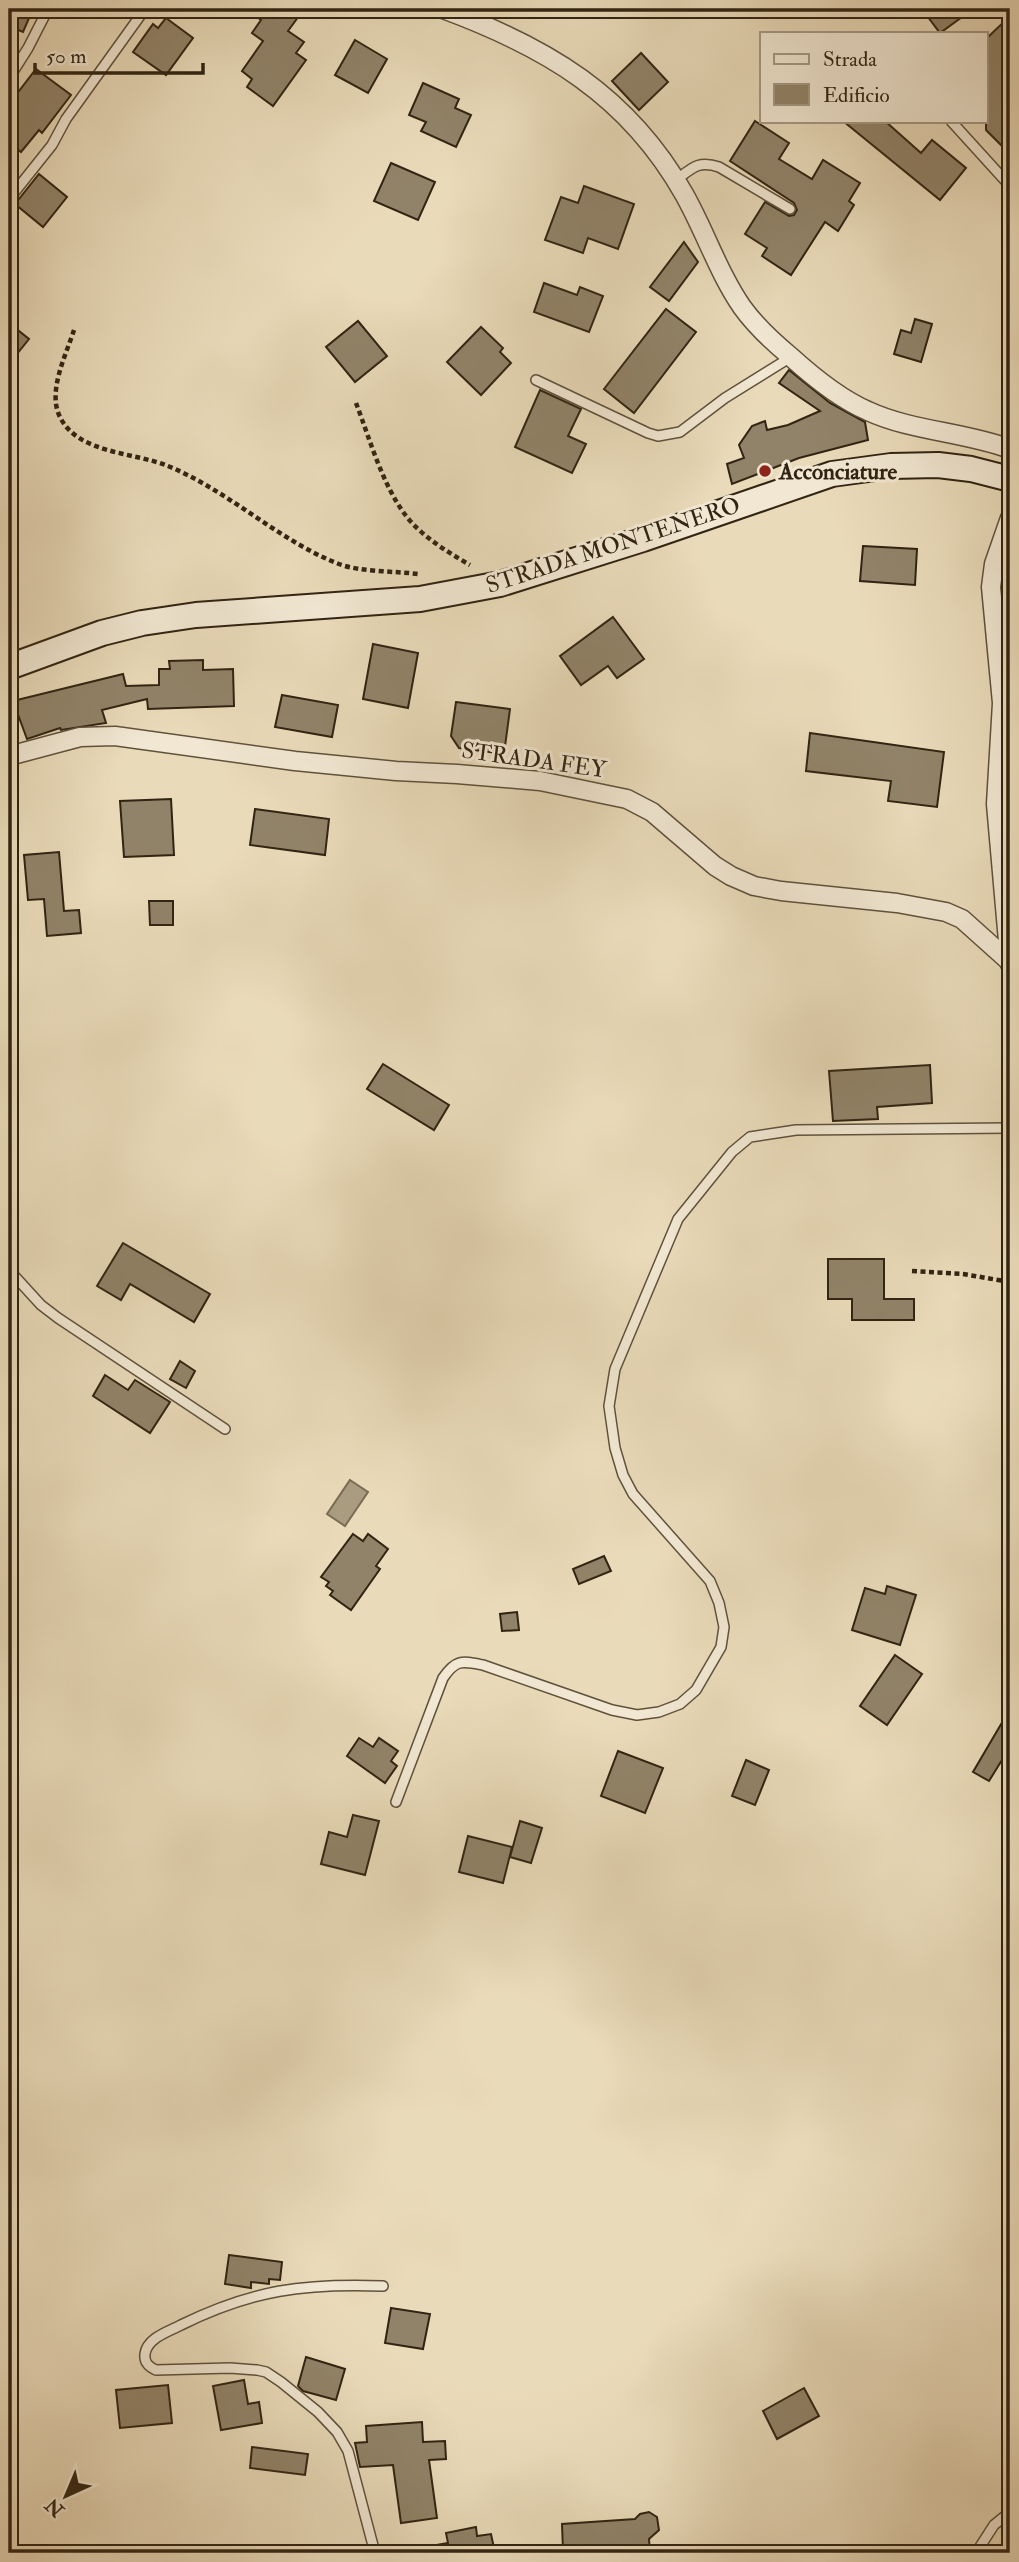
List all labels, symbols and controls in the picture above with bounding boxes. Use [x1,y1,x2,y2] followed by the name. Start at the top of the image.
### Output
[35,32,203,76] scale bar
[760,32,988,122] legend
[46,43,87,70] text: 50 m
[823,46,877,73] text: Strada
[823,82,890,109] text: Edificio
[778,457,898,486] place label: Acconciature
[757,463,773,479] marker: Acconciature
[482,490,744,600] street label: STRADA MONTENERO
[460,736,609,785] street label: STRADA FEY
[32,2460,102,2530] north arrow
[40,2492,70,2523] text: N

